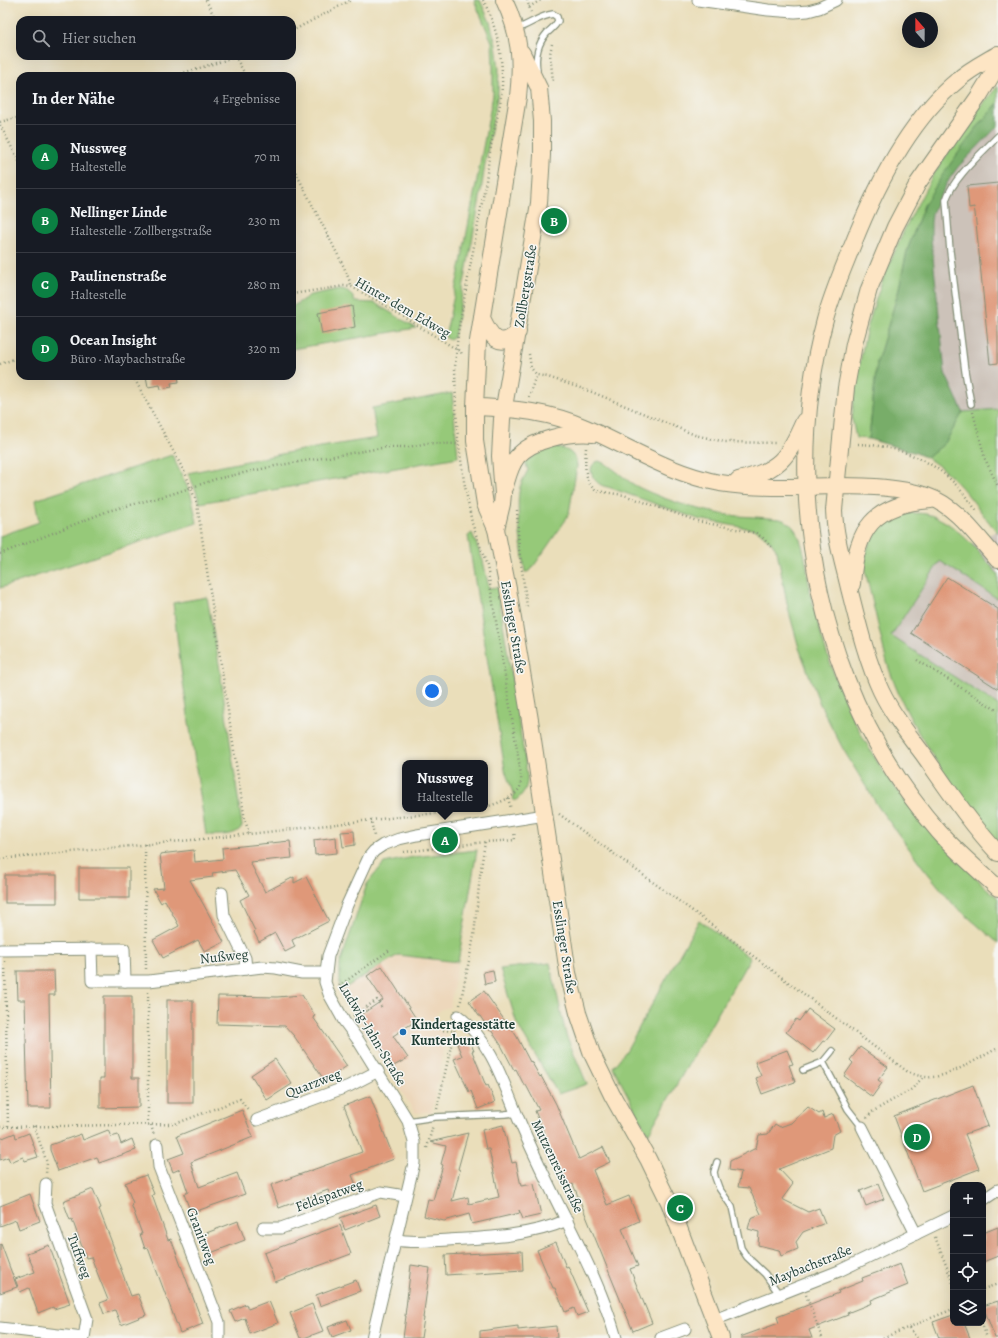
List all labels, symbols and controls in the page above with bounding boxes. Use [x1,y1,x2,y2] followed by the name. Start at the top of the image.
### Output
[902,12,938,48] north arrow
[16,16,296,60] search box
[30,27,52,49] icon: search
[62,28,136,48] text: Hier suchen
[32,87,115,110] text: In der Nähe
[213,90,280,107] text: 4 Ergebnisse
[70,138,127,158] text: Nussweg
[41,148,49,165] text: A
[254,148,280,165] text: 70 m
[70,158,126,175] text: Haltestelle
[70,202,167,222] text: Nellinger Linde
[541,206,567,236] pin: B
[41,212,49,229] text: B
[248,212,280,229] text: 230 m
[70,222,212,239] text: Haltestelle · Zollbergstraße
[510,243,541,329] street label: Zollbergstraße
[70,266,167,286] text: Paulinenstraße
[351,272,454,343] street label: Hinter dem Edweg
[41,276,49,293] text: C
[247,276,280,293] text: 280 m
[70,286,126,303] text: Haltestelle
[70,330,157,350] text: Ocean Insight
[40,340,50,357] text: D
[248,340,280,357] text: 320 m
[70,350,185,367] text: Büro · Maybachstraße
[496,579,531,675] street label: Esslinger Straße
[422,681,442,701] your location
[402,760,488,812] popup
[417,768,473,788] text: Nussweg
[417,788,473,805] text: Haltestelle
[432,825,458,855] pin: A
[548,899,581,995] street label: Esslinger Straße
[199,945,249,968] street label: Nußweg
[334,979,411,1089] street label: Ludwig-Jahn-Straße
[411,1015,516,1050] place label: Kindertagesstätte Kunterbunt
[398,1027,408,1037] marker: Kindertagesstätte Kunterbunt
[282,1064,344,1103] street label: Quarzweg
[527,1116,588,1216] street label: Mutzenreisstraße
[904,1122,930,1152] pin: D
[293,1174,366,1216] street label: Feldspatweg
[950,1182,986,1326] map controls
[950,1182,986,1218] button: +
[667,1193,693,1223] pin: C
[182,1205,221,1268] street label: Granitweg
[950,1218,986,1254] button: −
[63,1231,96,1281] street label: Tuffweg
[766,1240,854,1291] street label: Maybachstraße
[950,1254,986,1290] button: locate
[950,1290,986,1326] button: layers

